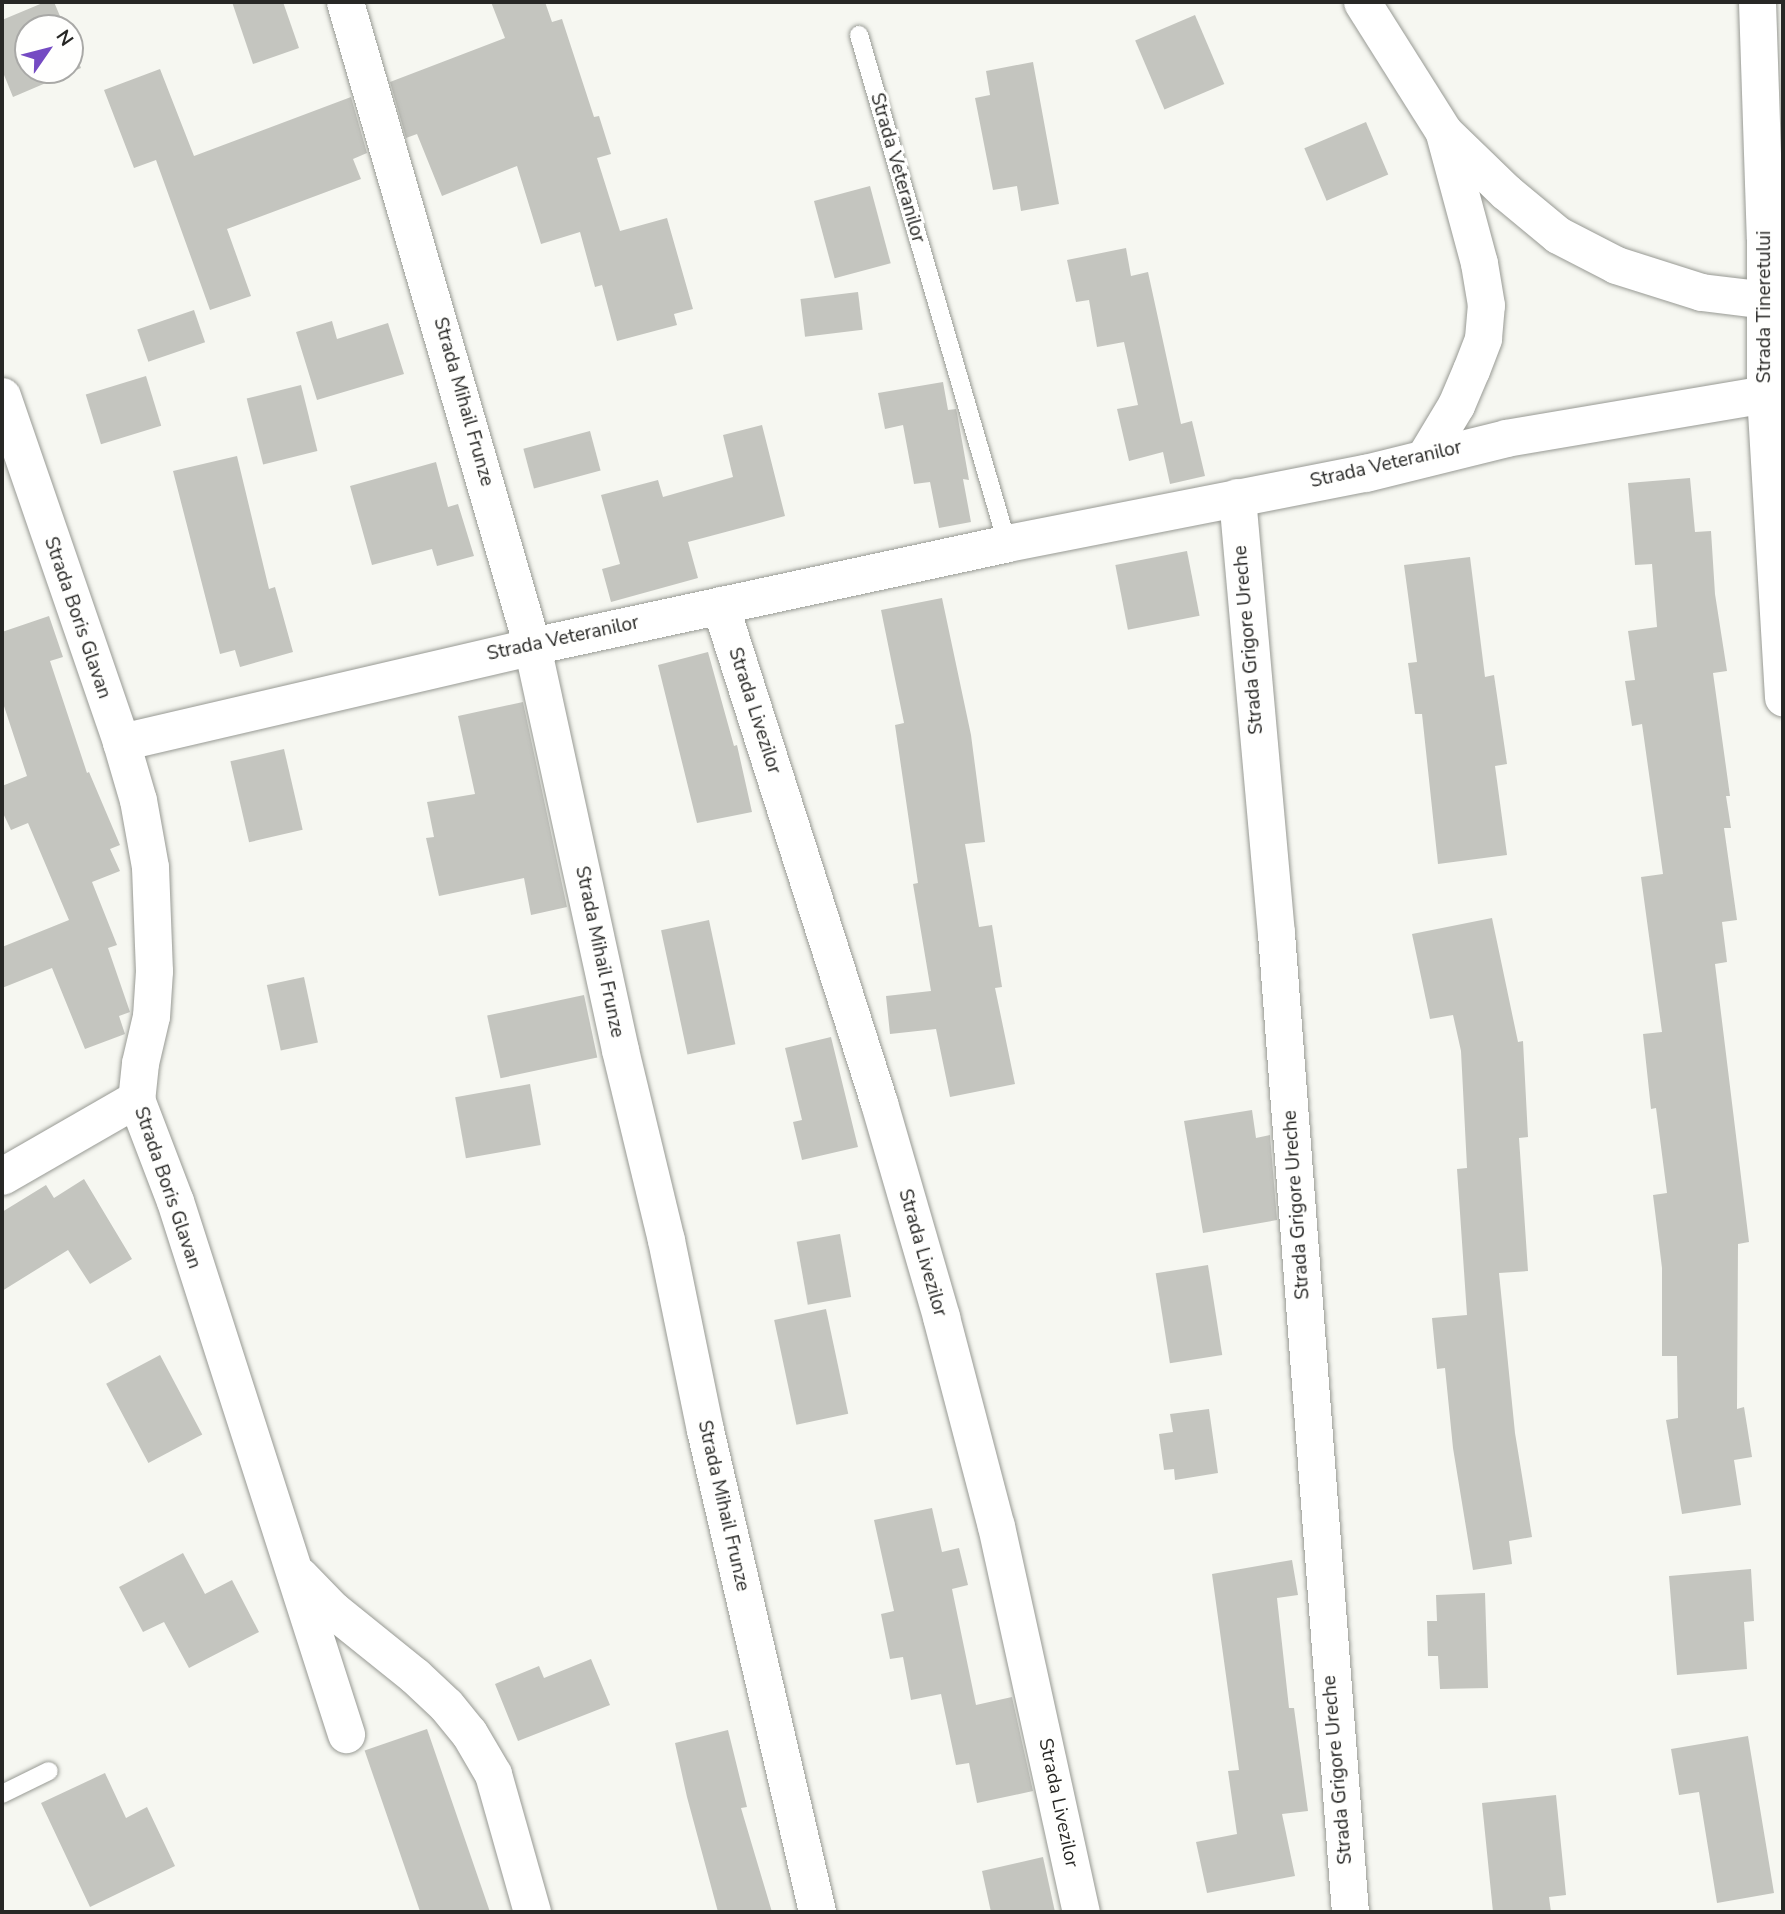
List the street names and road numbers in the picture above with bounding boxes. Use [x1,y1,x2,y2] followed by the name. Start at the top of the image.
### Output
[865,90,929,246] street label: Strada Veteranilor
[1754,231,1776,383] street label: Strada Tineretului
[428,315,498,489] street label: Strada Mihail Frunze
[1308,436,1464,494] street label: Strada Veteranilor
[39,534,115,702] street label: Strada Boris Glavan
[1229,544,1269,736] street label: Strada Grigore Ureche
[485,612,641,666] street label: Strada Veteranilor
[723,645,785,777] street label: Strada Livezilor
[570,864,628,1040] street label: Strada Mihail Frunze
[129,1104,205,1272] street label: Strada Boris Glavan
[1279,1110,1315,1300] street label: Strada Grigore Ureche
[893,1187,951,1319] street label: Strada Livezilor
[692,1418,754,1594] street label: Strada Mihail Frunze
[1318,1674,1358,1866] street label: Strada Grigore Ureche
[1033,1736,1083,1870] street label: Strada Livezilor

